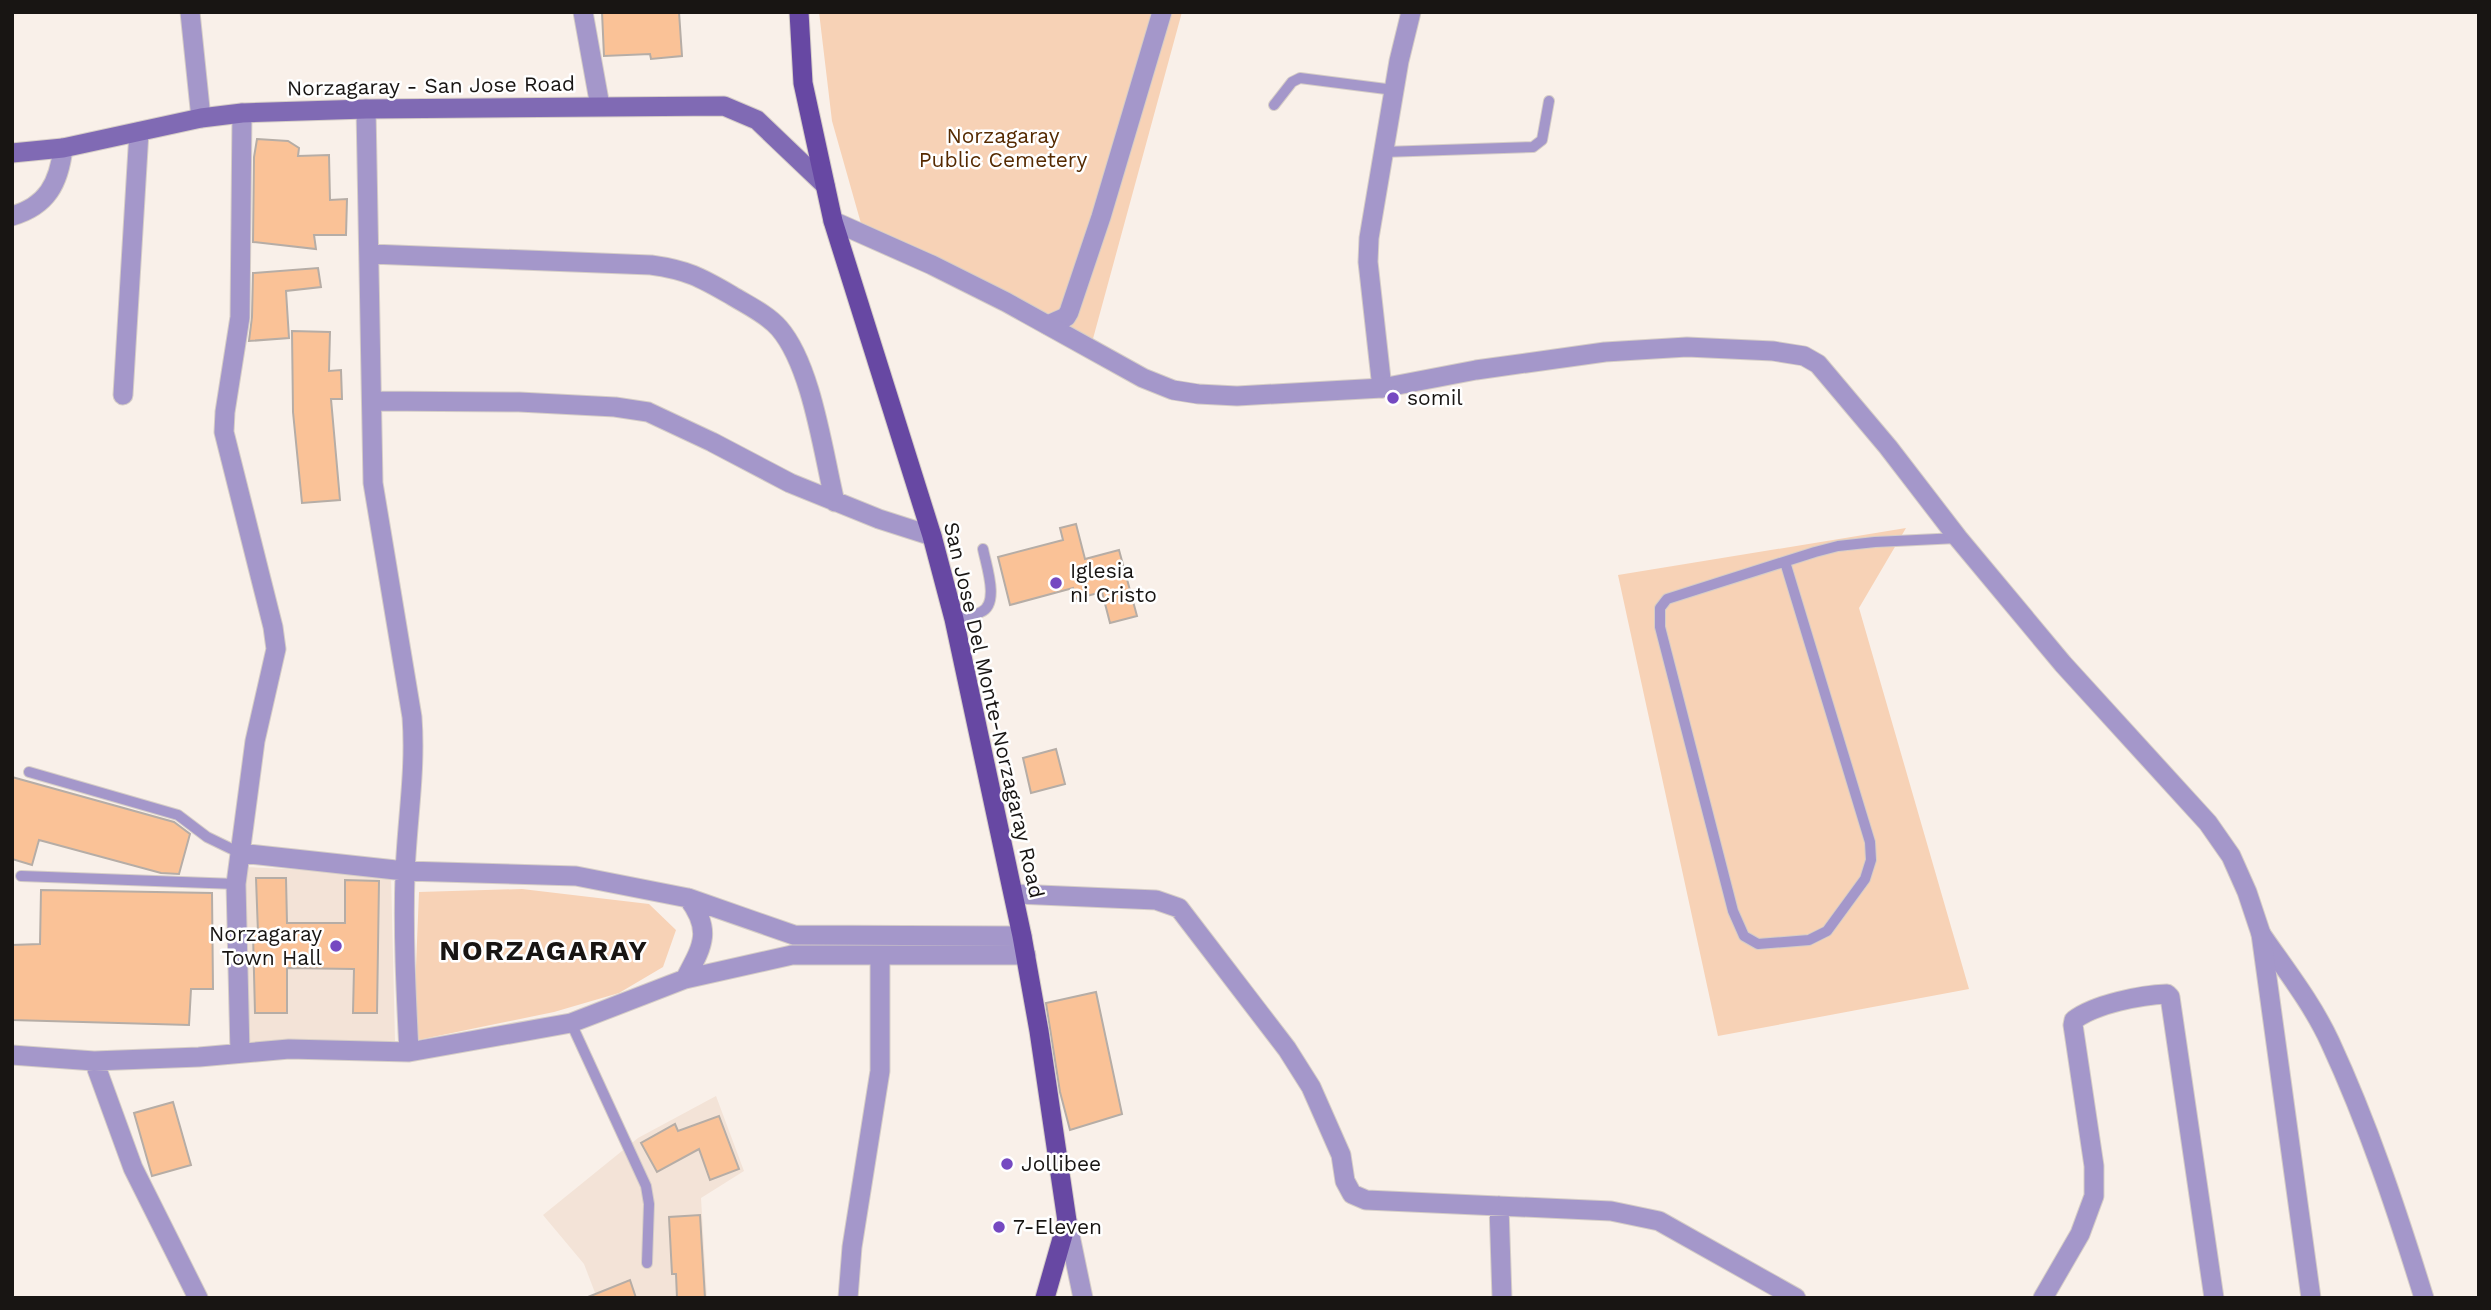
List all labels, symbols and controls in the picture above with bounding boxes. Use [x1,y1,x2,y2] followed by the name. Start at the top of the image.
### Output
[287,70,575,101] street label: Norzagaray - San Jose Road
[919,123,1087,172] park label: Norzagaray Public Cemetery
[1407,385,1463,410] place label: somil
[1385,390,1401,406] marker: somil
[939,519,1050,900] street label: San Jose Del Monte-Norzagaray Road
[1070,558,1157,607] place label: Iglesia ni Cristo
[1048,575,1064,591] marker: Iglesia ni Cristo
[209,921,323,970] place label: Norzagaray Town Hall
[439,934,649,967] district label: NORZAGARAY
[328,938,344,954] marker: Norzagaray Town Hall
[1021,1151,1101,1176] place label: Jollibee
[999,1156,1015,1172] marker: Jollibee
[1013,1214,1102,1239] place label: 7-Eleven
[991,1219,1007,1235] marker: 7-Eleven

